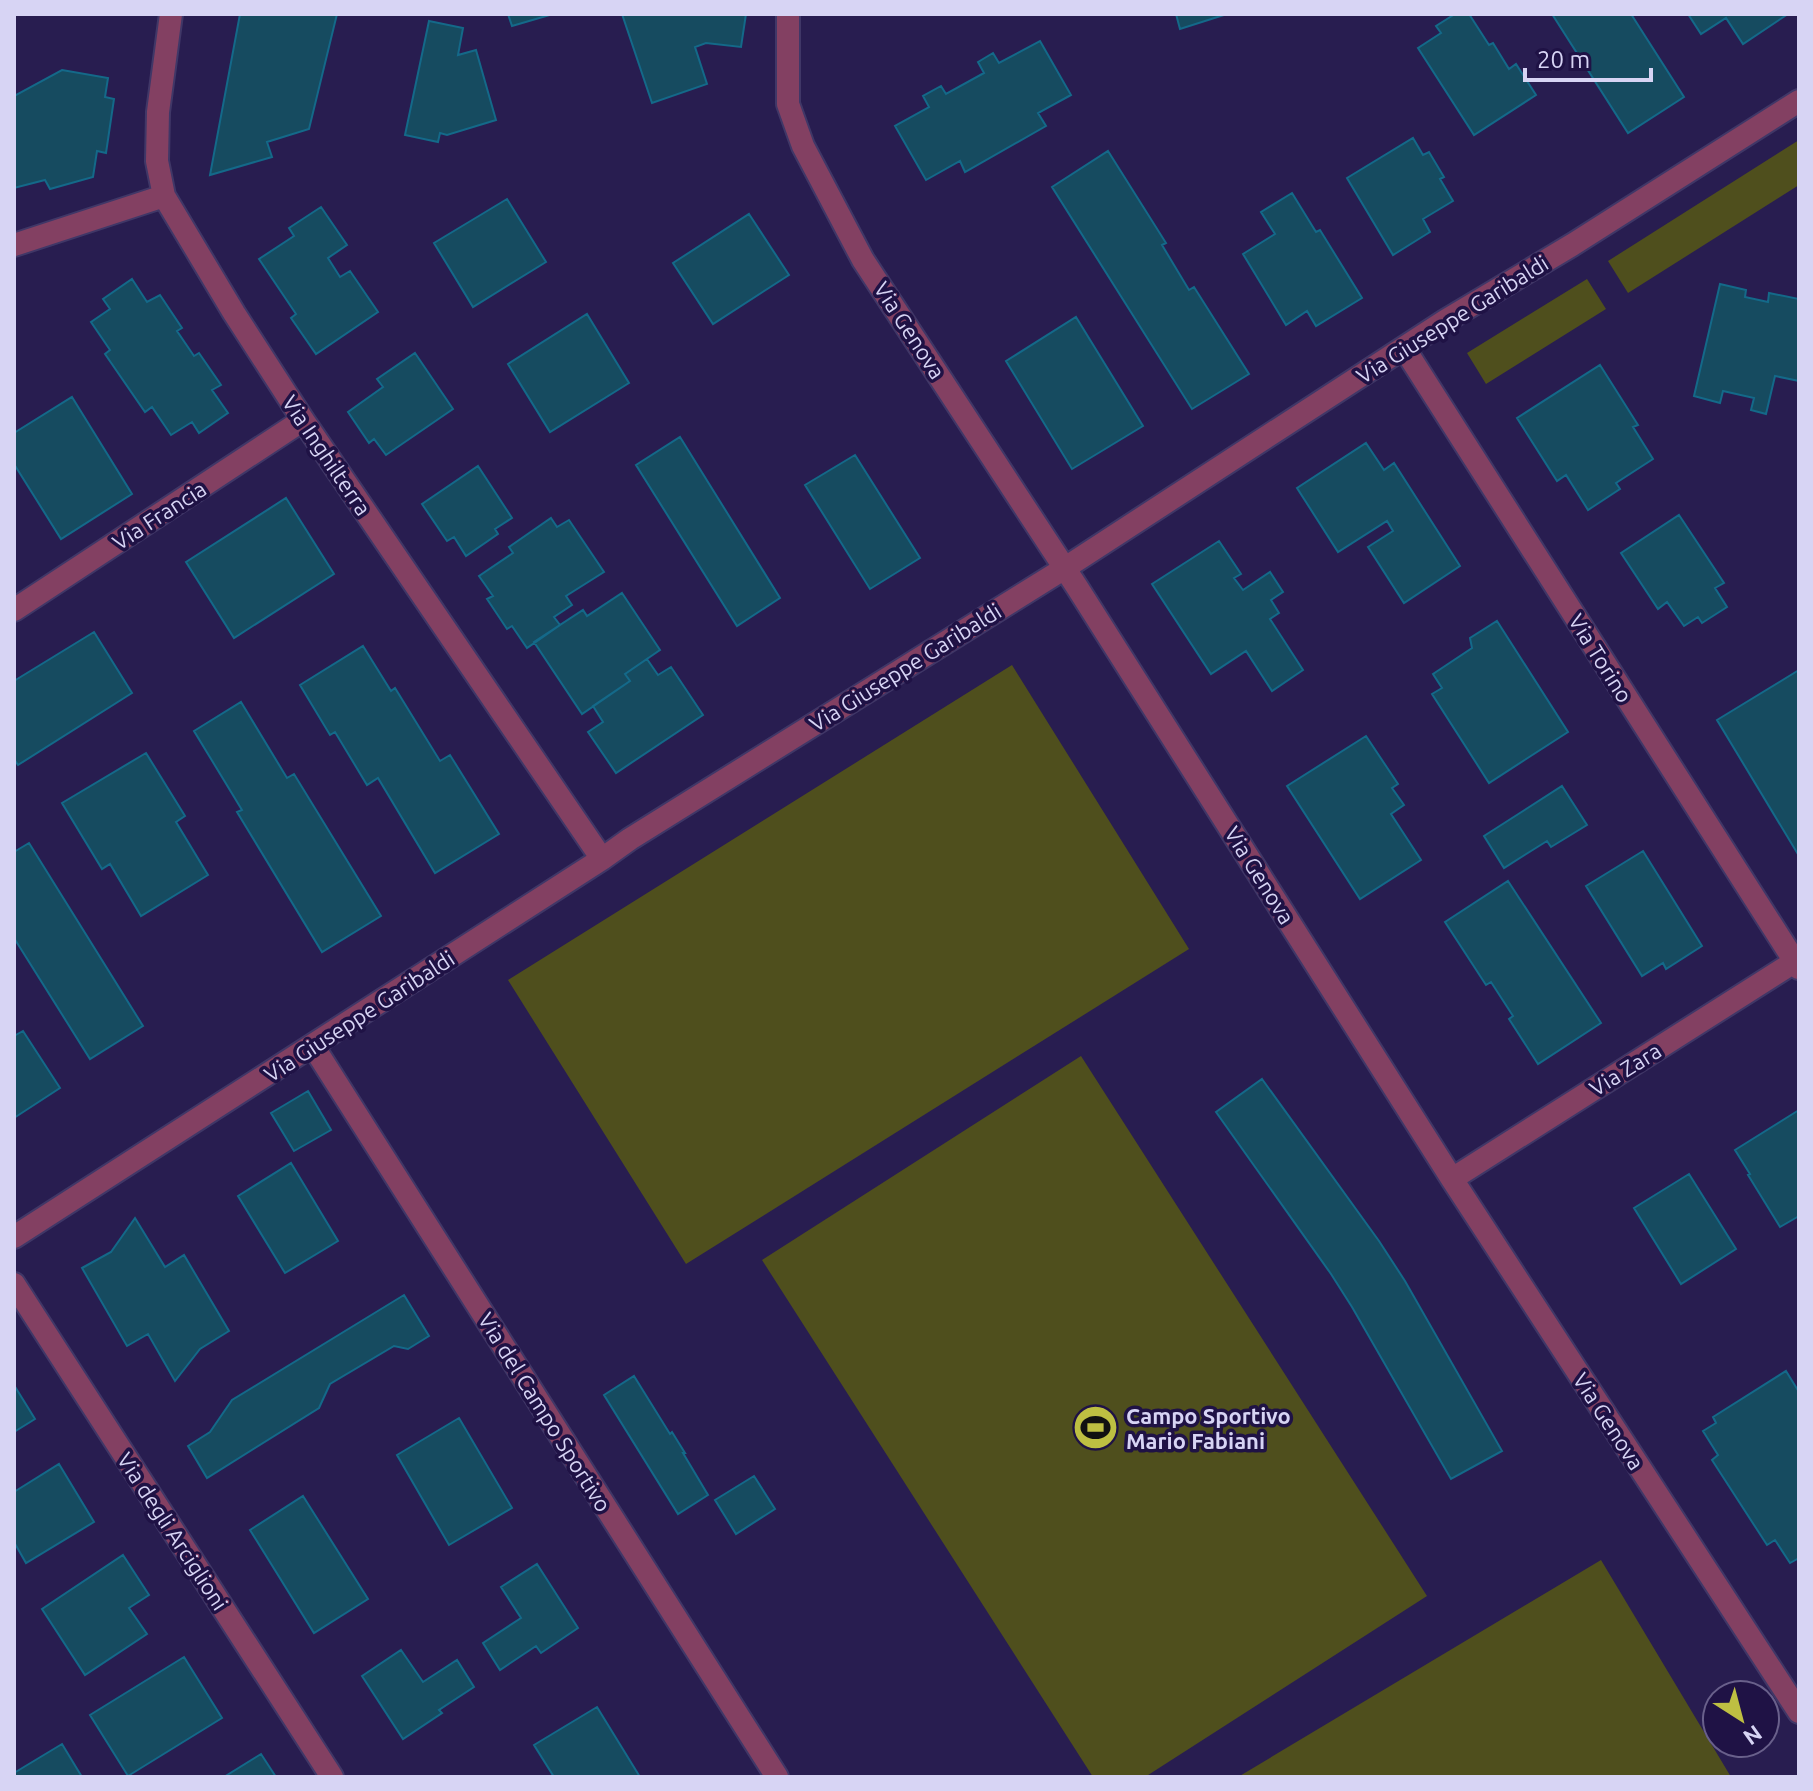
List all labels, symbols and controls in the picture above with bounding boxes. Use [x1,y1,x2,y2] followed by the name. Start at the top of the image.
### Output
[1525,32,1651,82] scale bar
[1537,46,1590,73] text: 20 m
[1352,250,1552,388] street label: Via Giuseppe Garibaldi
[869,277,951,383] street label: Via Genova
[278,390,376,520] street label: Via Inghilterra
[107,475,211,555] street label: Via Francia
[805,598,1005,736] street label: Via Giuseppe Garibaldi
[1564,609,1638,707] street label: Via Torino
[1220,822,1300,928] street label: Via Genova
[259,945,459,1087] street label: Via Giuseppe Garibaldi
[1585,1037,1665,1101] street label: Via Zara
[473,1308,617,1516] street label: Via del Campo Sportivo
[1568,1368,1650,1474] street label: Via Genova
[1126,1403,1291,1453] place label: Campo Sportivo Mario Fabiani
[1071,1404,1119,1452] sports icon: Campo Sportivo Mario Fabiani
[113,1447,233,1615] street label: Via degli Arciglioni
[1701,1679,1781,1759] north arrow
[1739,1721,1767,1751] text: N

